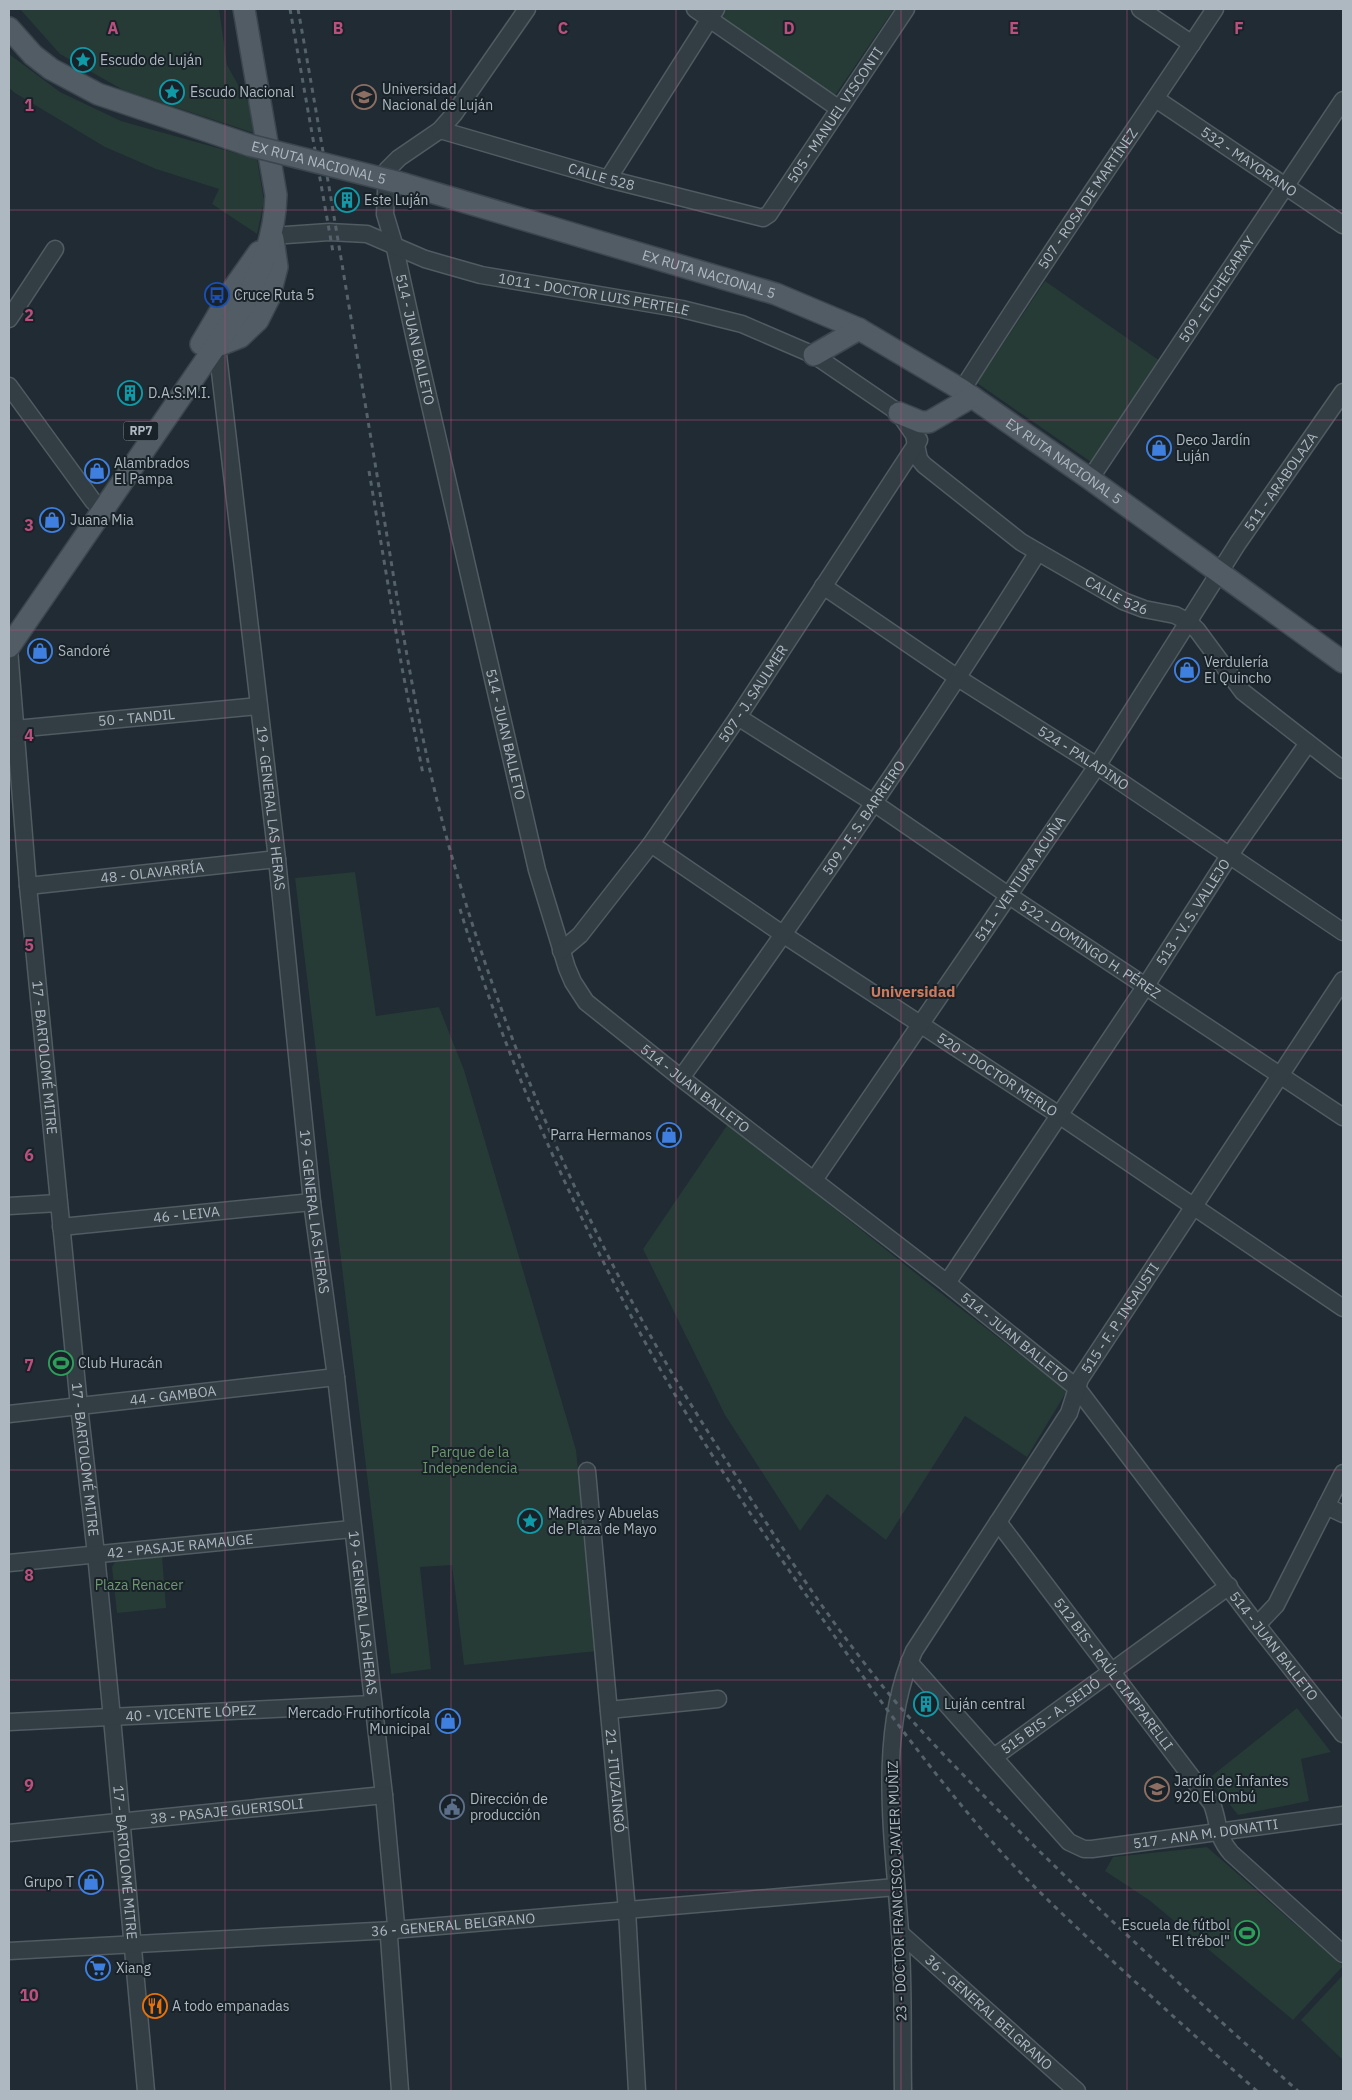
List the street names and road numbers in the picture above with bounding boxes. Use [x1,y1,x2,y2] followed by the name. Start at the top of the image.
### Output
[783,44,887,187] street label: 505 - MANUEL VISCONTI
[1197,123,1301,201] street label: 532 - MAYORANO
[1034,125,1142,273] street label: 507 - ROSA DE MARTÍNEZ
[250,137,388,188] street label: EX RUTA NACIONAL 5
[566,159,637,194] street label: CALLE 528
[1175,232,1259,346] street label: 509 - ETCHEGARAY
[640,246,778,302] street label: EX RUTA NACIONAL 5
[497,269,691,320] street label: 1011 - DOCTOR LUIS PERTELE
[392,272,439,407] street label: 514 - JUAN BALLETO
[1002,414,1126,508] street label: EX RUTA NACIONAL 5
[124,422,158,441] road number: RP7
[1240,429,1321,535] street label: 511 - ARABOLAZA
[1082,572,1150,619] street label: CALLE 526
[714,641,792,746] street label: 507 - J. SAULMER
[482,667,530,802] street label: 514 - JUAN BALLETO
[97,705,176,730] street label: 50 - TANDIL
[1034,722,1133,794] street label: 524 - PALADINO
[253,725,289,891] street label: 19 - GENERAL LAS HERAS
[818,757,909,879] street label: 509 - F. S. BARREIRO
[971,812,1069,945] street label: 511 - VENTURA ACUÑA
[1152,855,1234,969] street label: 513 - V. S. VALLEJO
[100,858,205,887] street label: 48 - OLAVARRÍA
[1016,896,1164,1003] street label: 522 - DOMINGO H. PÉREZ
[28,980,61,1135] street label: 17 - BARTOLOMÉ MITRE
[934,1029,1061,1121] street label: 520 - DOCTOR MERLO
[637,1040,753,1137] street label: 514 - JUAN BALLETO
[296,1129,333,1295] street label: 19 - GENERAL LAS HERAS
[152,1202,221,1227] street label: 46 - LEIVA
[1077,1259,1163,1377] street label: 515 - F. P. INSAUSTI
[957,1288,1072,1387] street label: 514 - JUAN BALLETO
[68,1382,103,1537] street label: 17 - BARTOLOMÉ MITRE
[129,1382,217,1409] street label: 44 - GAMBOA
[106,1530,254,1562] street label: 42 - PASAJE RAMAUGE
[345,1530,381,1696] street label: 19 - GENERAL LAS HERAS
[1226,1588,1322,1704] street label: 514 - JUAN BALLETO
[1050,1594,1177,1754] street label: 512 BIS - RAÚL CIAPPARELLI
[997,1673,1104,1758] street label: 515 BIS - A. SEIJÓ
[125,1701,257,1725] street label: 40 - VICENTE LÓPEZ
[602,1728,630,1834] street label: 21 - ITUZAINGÓ
[883,1760,911,2022] street label: 23 - DOCTOR FRANCISCO JAVIER MUÑIZ
[109,1785,141,1940] street label: 17 - BARTOLOMÉ MITRE
[149,1794,305,1828] street label: 38 - PASAJE GUERISOLI
[1132,1815,1279,1852] street label: 517 - ANA M. DONATTI
[371,1909,536,1940] street label: 36 - GENERAL BELGRANO
[921,1951,1056,2074] street label: 36 - GENERAL BELGRANO

